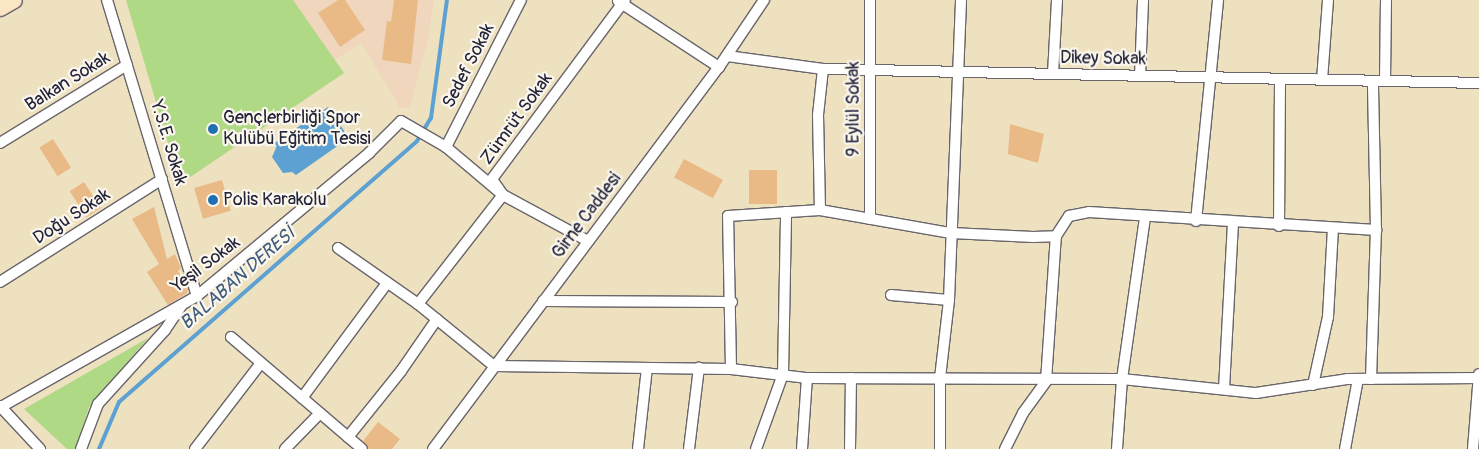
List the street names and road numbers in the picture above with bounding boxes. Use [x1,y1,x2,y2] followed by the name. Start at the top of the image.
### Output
[438,20,500,112] street label: Sedef Sokak
[22,47,114,117] street label: Balkan Sokak
[1060,47,1146,71] street label: Dikey Sokak
[843,61,865,157] street label: 9 Eylül Sokak
[477,69,557,169] street label: Zümrüt Sokak
[145,98,191,188] street label: Y.S.E. Sokak
[548,169,626,263] street label: Girne Caddesi
[30,184,114,250] street label: Doğu Sokak
[167,232,245,298] street label: Yeşil Sokak

